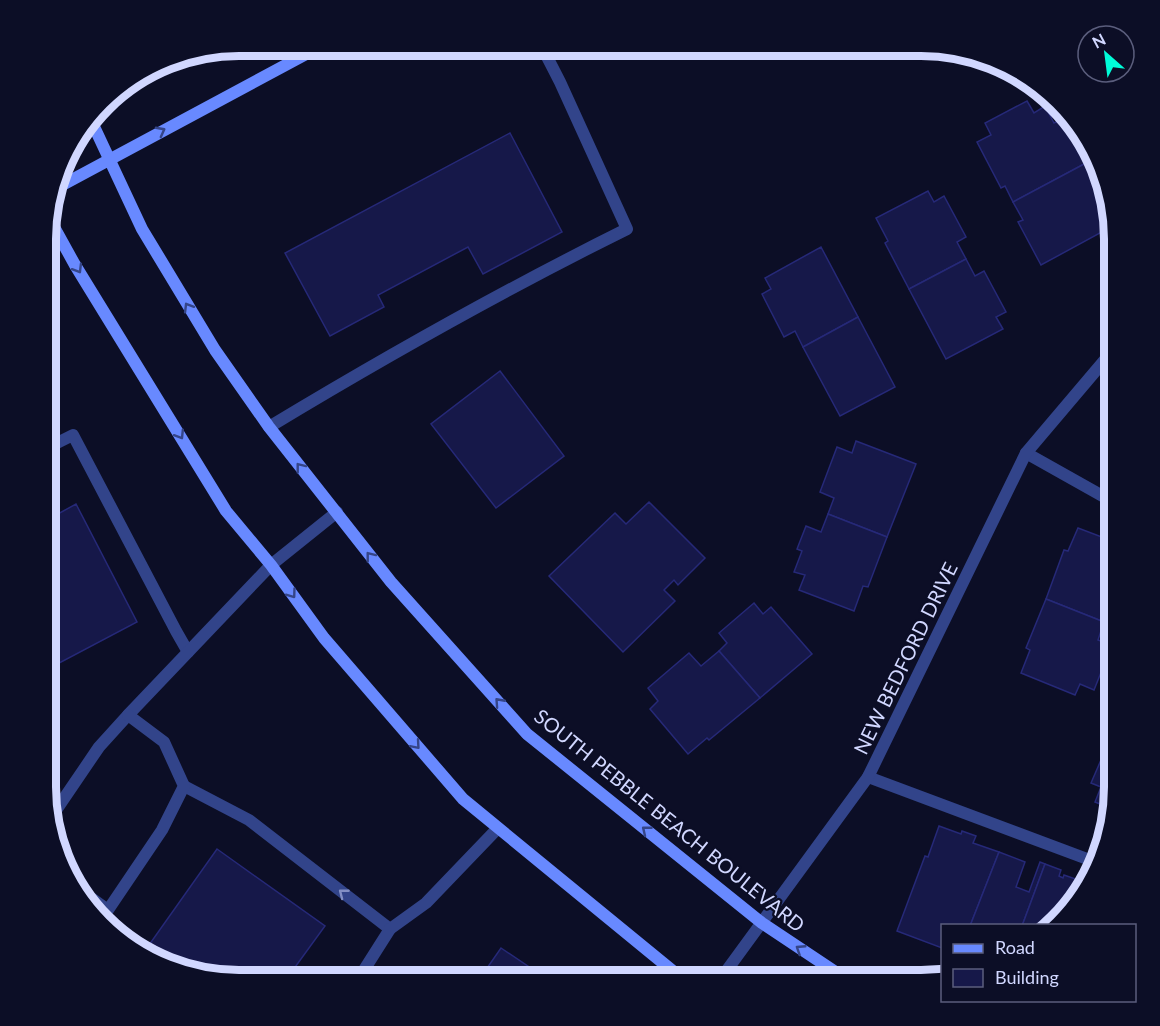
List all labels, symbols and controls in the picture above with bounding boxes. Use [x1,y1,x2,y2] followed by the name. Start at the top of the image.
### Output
[1076,24,1136,84] north arrow
[1089,29,1109,52] text: N
[155,127,166,139] one-way arrow
[71,263,82,273] one-way arrow
[184,303,196,313] one-way arrow
[172,429,184,439] one-way arrow
[297,462,308,473] one-way arrow
[367,551,378,562] one-way arrow
[848,558,962,758] street label: NEW BEDFORD DRIVE
[285,587,296,598] one-way arrow
[495,698,506,709] one-way arrow
[530,703,810,937] street label: SOUTH PEBBLE BEACH BOULEVARD
[409,738,420,749] one-way arrow
[642,826,653,837] one-way arrow
[339,890,350,901] one-way arrow
[941,924,1136,1002] legend
[995,936,1035,958] text: Road
[796,945,807,956] one-way arrow
[995,966,1059,988] text: Building

